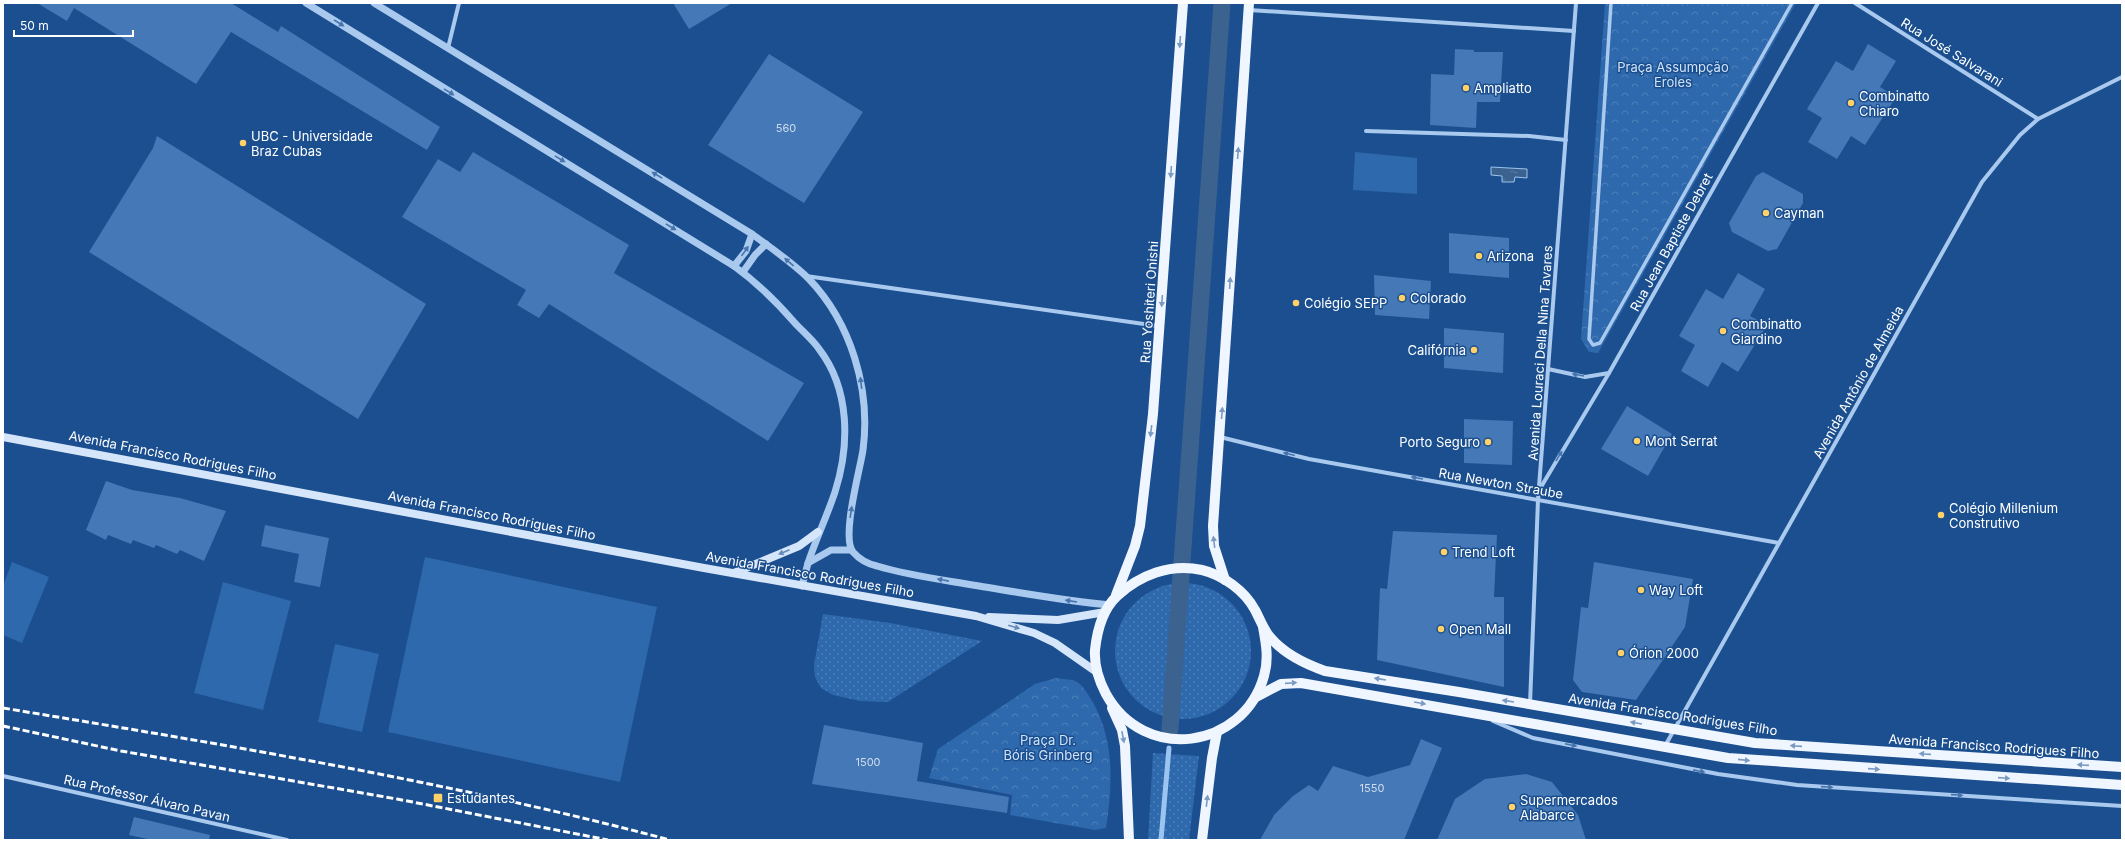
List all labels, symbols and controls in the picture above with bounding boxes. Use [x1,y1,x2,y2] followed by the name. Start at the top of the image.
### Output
[14,12,133,38] scale bar
[1898,14,2006,90] street label: Rua José Salvarani
[20,18,49,33] text: 50 m
[333,20,345,27] one-way arrow
[1177,36,1184,48] one-way arrow
[1617,59,1729,90] park label: Praça Assumpção Eroles
[1474,80,1532,96] place label: Ampliatto
[1461,83,1471,93] marker: Ampliatto
[444,88,455,95] one-way arrow
[1859,88,1930,119] place label: Combinatto Chiaro
[1846,98,1856,108] marker: Combinatto Chiaro
[776,121,796,135] house number: 560
[251,128,373,159] place label: UBC - Universidade Braz Cubas
[238,138,248,148] marker: UBC - Universidade Braz Cubas
[1234,147,1241,159] one-way arrow
[554,156,566,163] one-way arrow
[1168,166,1175,178] one-way arrow
[1626,170,1716,314] street label: Rua Jean Baptiste Debret
[651,172,663,179] one-way arrow
[1774,205,1824,221] place label: Cayman
[1761,208,1771,218] marker: Cayman
[665,224,677,231] one-way arrow
[1137,240,1161,364] street label: Rua Yoshiteri Onishi
[741,245,749,256] one-way arrow
[1524,245,1556,461] street label: Avenida Louraci Della Nina Tavares
[1487,248,1534,264] place label: Arizona
[1474,251,1484,261] marker: Arizona
[784,257,794,266] one-way arrow
[1226,277,1233,289] one-way arrow
[1410,290,1466,306] place label: Colorado
[1397,293,1407,303] marker: Colorado
[1159,295,1166,307] one-way arrow
[1304,295,1387,311] place label: Colégio SEPP
[1291,298,1301,308] marker: Colégio SEPP
[1809,303,1907,461] street label: Avenida Antônio de Almeida
[1731,316,1802,347] place label: Combinatto Giardino
[1718,326,1728,336] marker: Combinatto Giardino
[1407,342,1466,358] place label: Califórnia
[1469,345,1479,355] marker: Califórnia
[1572,372,1584,378] one-way arrow
[858,377,864,389] one-way arrow
[1218,407,1225,419] one-way arrow
[1148,425,1155,437] one-way arrow
[68,427,278,483] street label: Avenida Francisco Rodrigues Filho
[1645,433,1718,449] place label: Mont Serrat
[1399,434,1480,450] place label: Porto Seguro
[1632,436,1642,446] marker: Mont Serrat
[1483,437,1493,447] marker: Porto Seguro
[1556,450,1563,462] one-way arrow
[1283,451,1296,457] one-way arrow
[1438,464,1564,502] street label: Rua Newton Straube
[1411,475,1423,481] one-way arrow
[387,487,597,543] street label: Avenida Francisco Rodrigues Filho
[1949,500,2058,531] place label: Colégio Millenium Construtivo
[849,506,855,518] one-way arrow
[1936,510,1946,520] marker: Colégio Millenium Construtivo
[1211,536,1218,548] one-way arrow
[1452,544,1515,560] place label: Trend Loft
[1439,547,1449,557] marker: Trend Loft
[705,548,916,600] street label: Avenida Francisco Rodrigues Filho
[779,549,790,555] one-way arrow
[936,576,949,582] one-way arrow
[1649,582,1703,598] place label: Way Loft
[1636,585,1646,595] marker: Way Loft
[1065,598,1077,604] one-way arrow
[1449,621,1511,637] place label: Open Mall
[1008,624,1020,630] one-way arrow
[1436,624,1446,634] marker: Open Mall
[1629,645,1699,661] place label: Órion 2000
[1616,648,1626,658] marker: Órion 2000
[1374,676,1386,682] one-way arrow
[1285,680,1297,687] one-way arrow
[1567,690,1779,738] street label: Avenida Francisco Rodrigues Filho
[1502,698,1514,704] one-way arrow
[1413,700,1426,706] one-way arrow
[1630,720,1642,726] one-way arrow
[1120,731,1126,743] one-way arrow
[1888,731,2100,761] street label: Avenida Francisco Rodrigues Filho
[1004,732,1092,763] park label: Praça Dr. Bóris Grinberg
[1790,742,1802,749] one-way arrow
[1565,743,1577,749] one-way arrow
[1919,751,1931,758] one-way arrow
[855,755,881,769] house number: 1500
[1738,757,1750,763] one-way arrow
[2077,761,2089,768] one-way arrow
[1868,766,1880,773] one-way arrow
[1692,768,1705,774] one-way arrow
[62,771,232,825] street label: Rua Professor Álvaro Pavan
[1998,774,2010,781] one-way arrow
[1360,781,1384,795] house number: 1550
[1821,784,1833,791] one-way arrow
[447,790,515,806] place label: Estudantes
[432,792,444,804] marker: Estudantes
[1520,792,1618,823] place label: Supermercados Alabarce
[1951,792,1963,799] one-way arrow
[1203,795,1210,807] one-way arrow
[1507,802,1517,812] marker: Supermercados Alabarce

